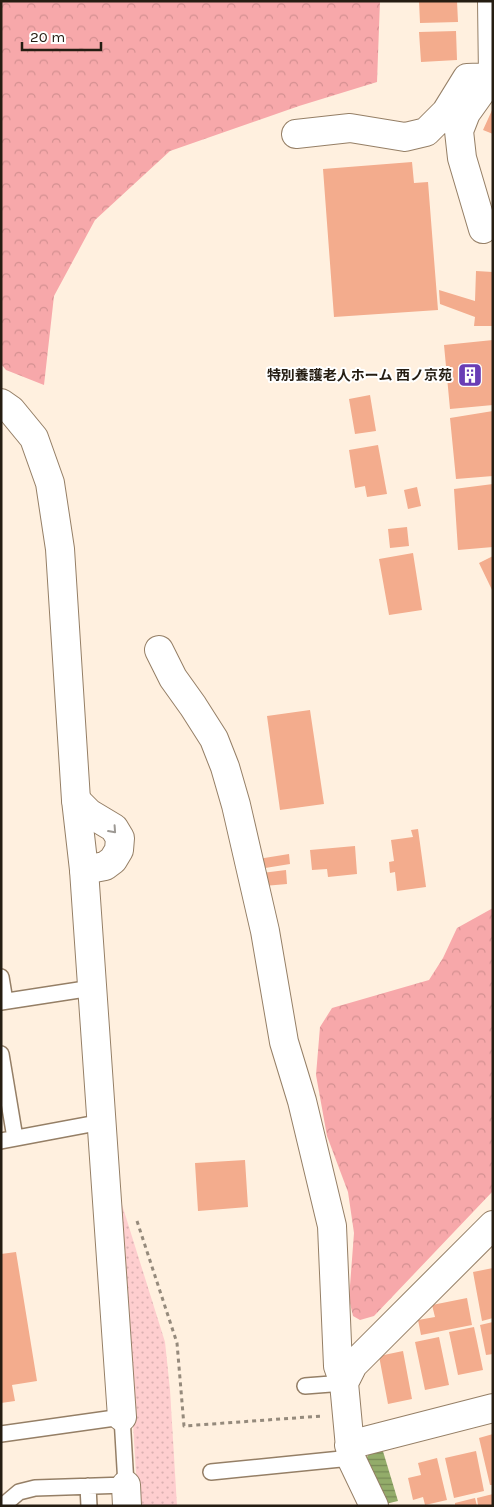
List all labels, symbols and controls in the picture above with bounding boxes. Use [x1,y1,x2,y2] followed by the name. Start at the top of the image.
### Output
[22,20,101,52] scale bar
[30,28,65,46] text: 20 m
[457,362,483,388] building icon: 特別養護老人ホーム 西ノ京苑
[267,367,452,384] place label: 特別養護老人ホーム 西ノ京苑
[108,825,117,834] one-way arrow

